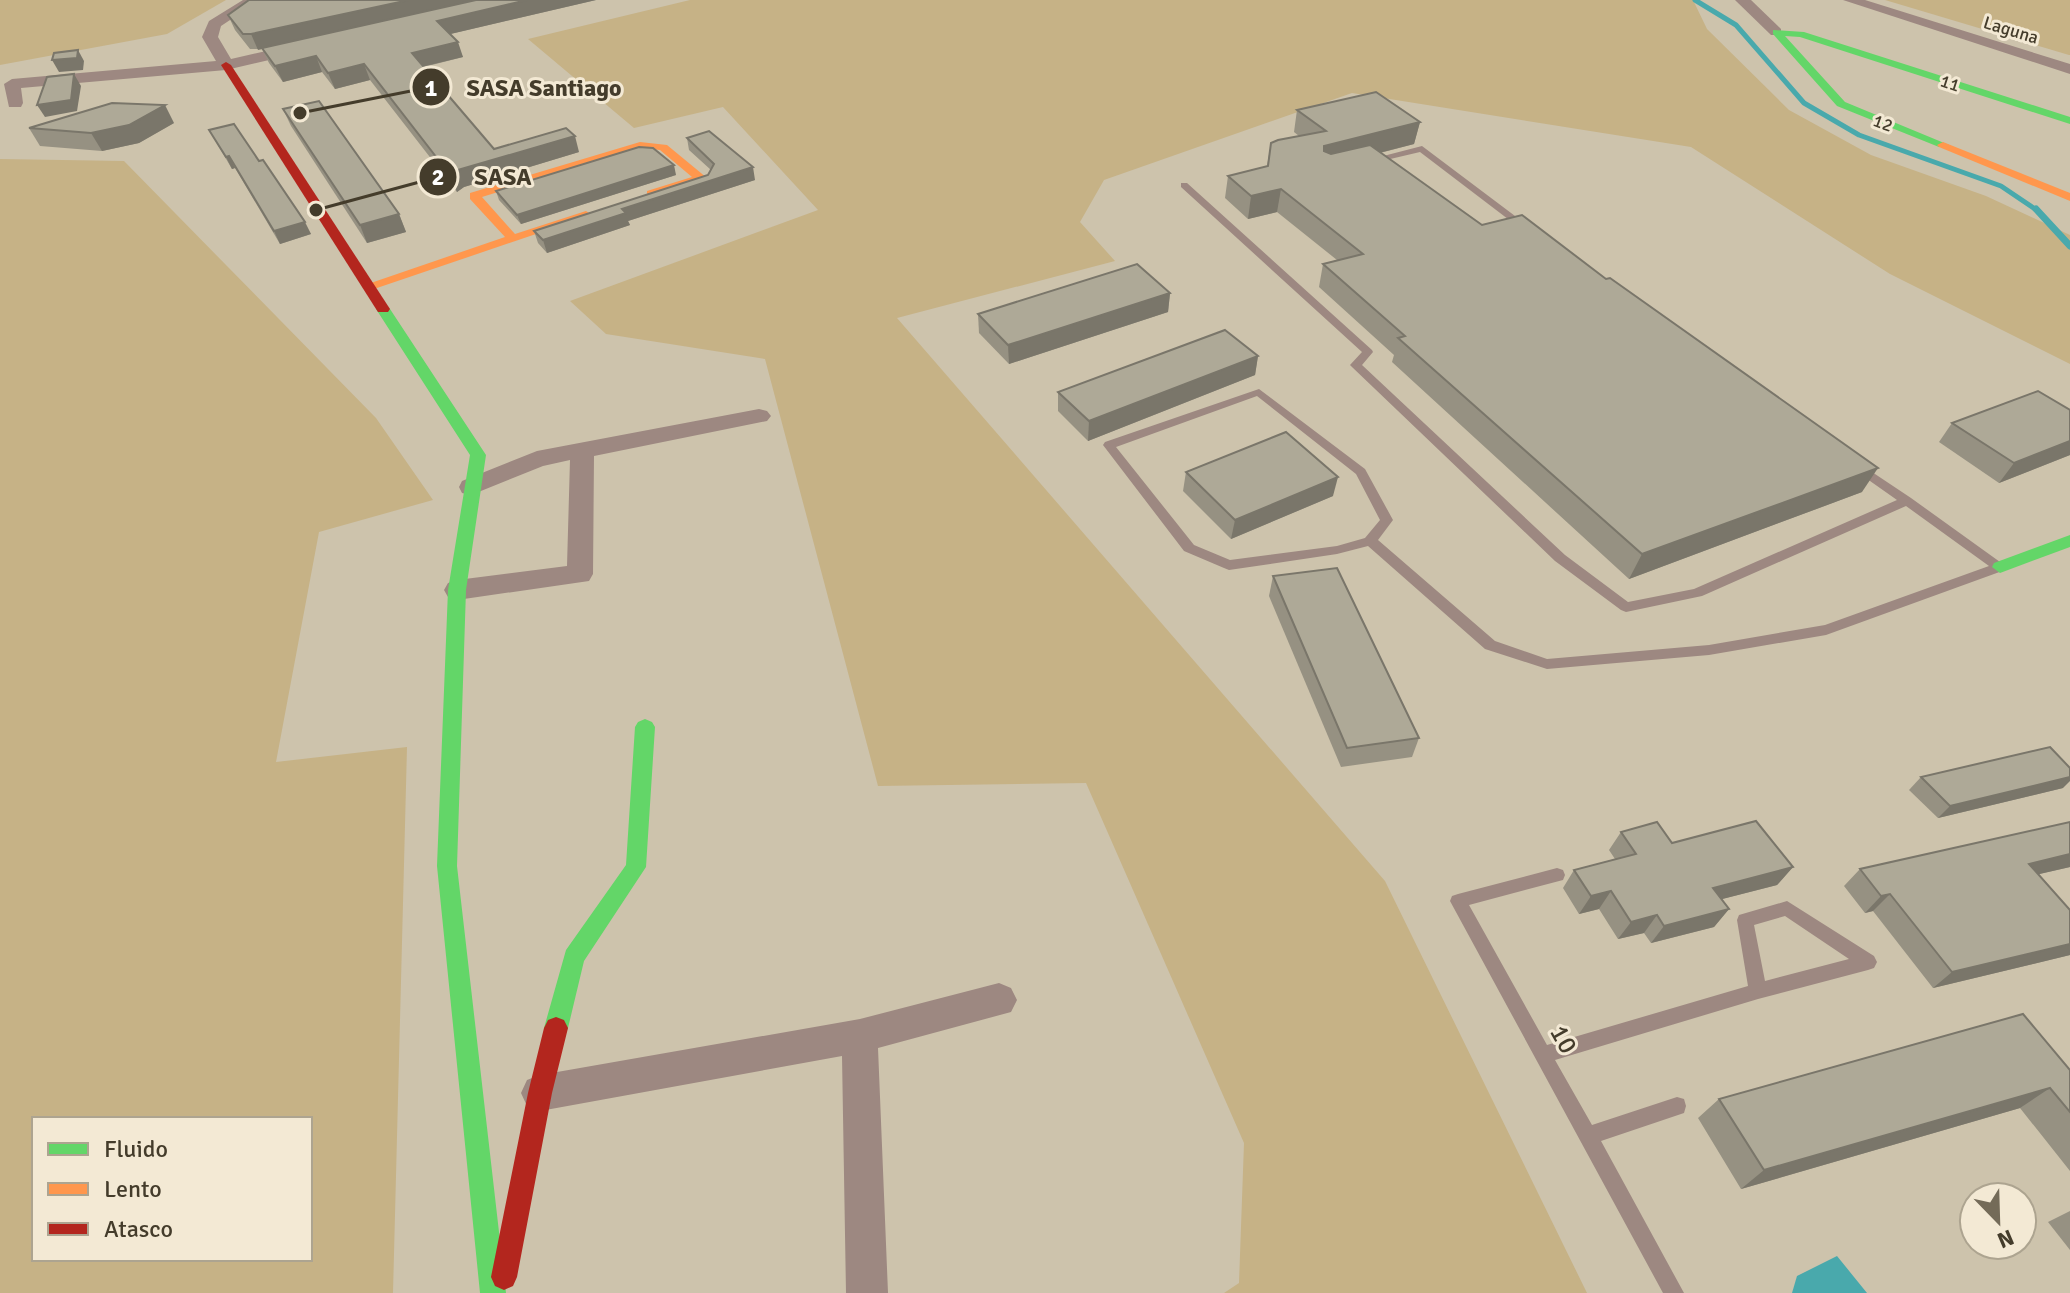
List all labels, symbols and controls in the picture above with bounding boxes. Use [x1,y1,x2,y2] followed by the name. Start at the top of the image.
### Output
[1981,11,2041,49] street label: Laguna
[411,63,638,111] callout: SASA Santiago
[1937,70,1963,96] street label: 11
[425,73,438,103] text: 1
[466,73,622,103] text: SASA Santiago
[1870,109,1896,137] street label: 12
[418,153,548,201] callout: SASA
[432,162,444,192] text: 2
[474,162,532,192] text: SASA
[1542,1019,1584,1060] street label: 10
[32,1117,312,1261] legend
[104,1134,168,1164] text: Fluido
[104,1174,162,1204] text: Lento
[1958,1181,2038,1261] north arrow
[104,1214,173,1244] text: Atasco
[1993,1224,2018,1254] text: N

